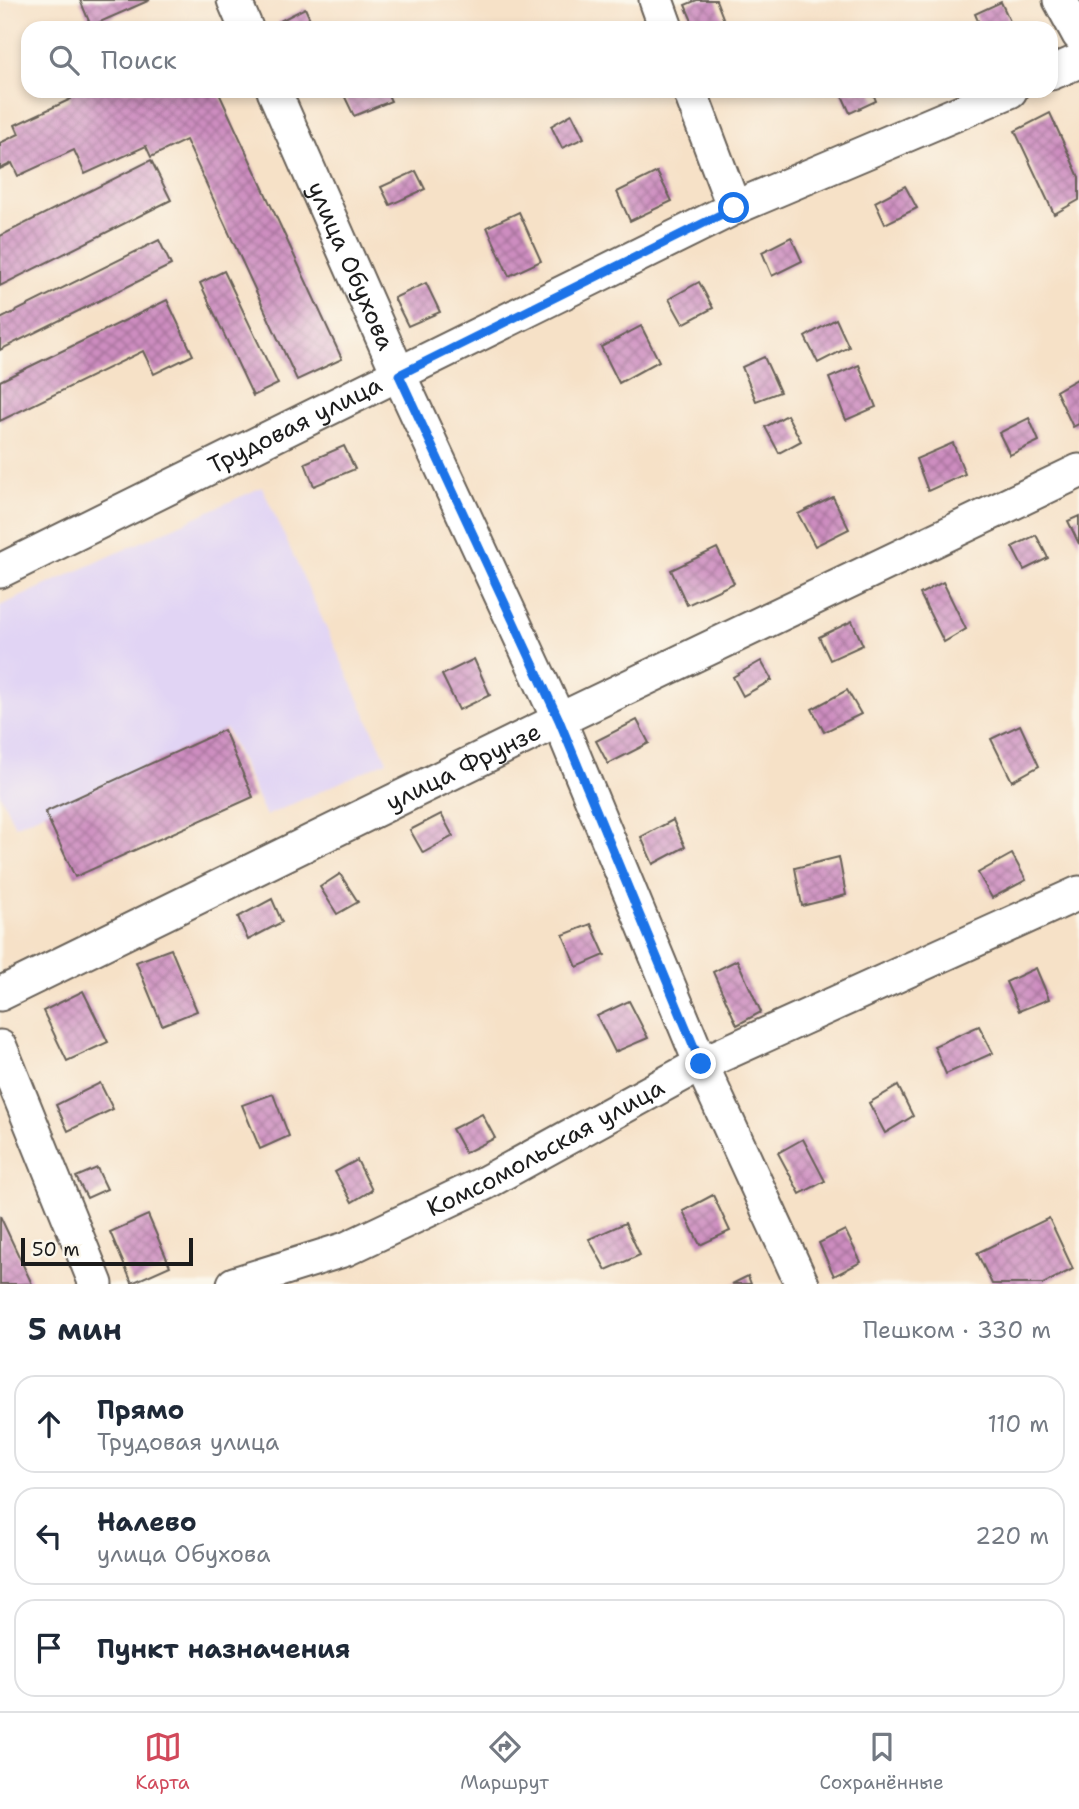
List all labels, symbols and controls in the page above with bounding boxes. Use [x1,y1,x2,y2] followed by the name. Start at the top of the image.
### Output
[21,21,1058,98] search box
[45,41,83,79] icon: search
[101,42,177,77] text: Поиск
[300,176,402,355] street label: улица Обухова
[718,192,749,223] route start
[202,369,387,482] street label: Трудовая улица
[380,715,546,818] street label: улица Фрунзе
[685,1048,716,1079] route end
[422,1071,670,1224] street label: Комсомольская улица
[21,1235,192,1267] scale bar
[32,1237,80,1262] text: 50 m
[28,1309,122,1350] text: 5 мин
[863,1315,1051,1345] text: Пешком · 330 m
[97,1392,185,1427] text: Прямо
[30,1405,68,1443] icon: ahead
[987,1409,1049,1439] text: 110 m
[97,1427,279,1457] text: Трудовая улица
[97,1504,197,1539] text: Налево
[30,1517,68,1555] icon: left
[975,1521,1049,1551] text: 220 m
[97,1539,270,1569] text: улица Обухова
[30,1629,68,1667] icon: arrive
[97,1631,350,1666] text: Пункт назначения
[135,1728,190,1795] tab: Карта
[460,1728,549,1795] tab: Маршрут
[820,1728,944,1795] tab: Сохранённые

